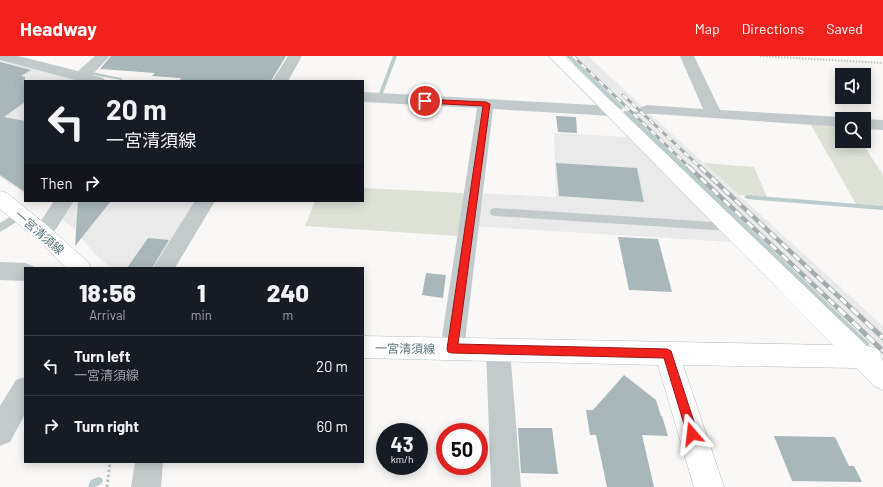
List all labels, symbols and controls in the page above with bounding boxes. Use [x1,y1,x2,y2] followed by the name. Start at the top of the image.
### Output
[20,17,97,40] text: Headway
[695,20,720,37] text: Map
[742,20,804,37] text: Directions
[826,20,863,37] text: Saved
[835,68,871,148] map controls
[835,68,871,104] button: sound
[408,84,442,118] pin
[414,90,436,112] icon: arrive
[106,92,167,126] text: 20 m
[40,96,92,148] icon: left
[835,112,871,148] button: search
[106,129,196,151] text: 一宮清須線
[81,172,103,194] icon: right
[40,174,73,192] text: Then
[13,207,67,257] street label: 一宮清須線
[79,278,136,307] text: 18:56
[197,278,206,307] text: 1
[267,278,309,307] text: 240
[89,307,126,323] text: Arrival
[191,307,212,323] text: min
[283,307,293,323] text: m
[375,340,435,356] street label: 一宮清須線
[74,347,130,365] text: Turn left
[40,355,62,377] icon: left
[316,357,348,375] text: 20 m
[74,367,139,383] text: 一宮清須線
[671,413,713,455] position arrow
[40,415,62,437] icon: right
[74,417,139,435] text: Turn right
[316,417,348,435] text: 60 m
[436,423,488,475] speed limit sign: 50
[391,432,413,456] text: 43
[391,453,413,465] text: km/h

